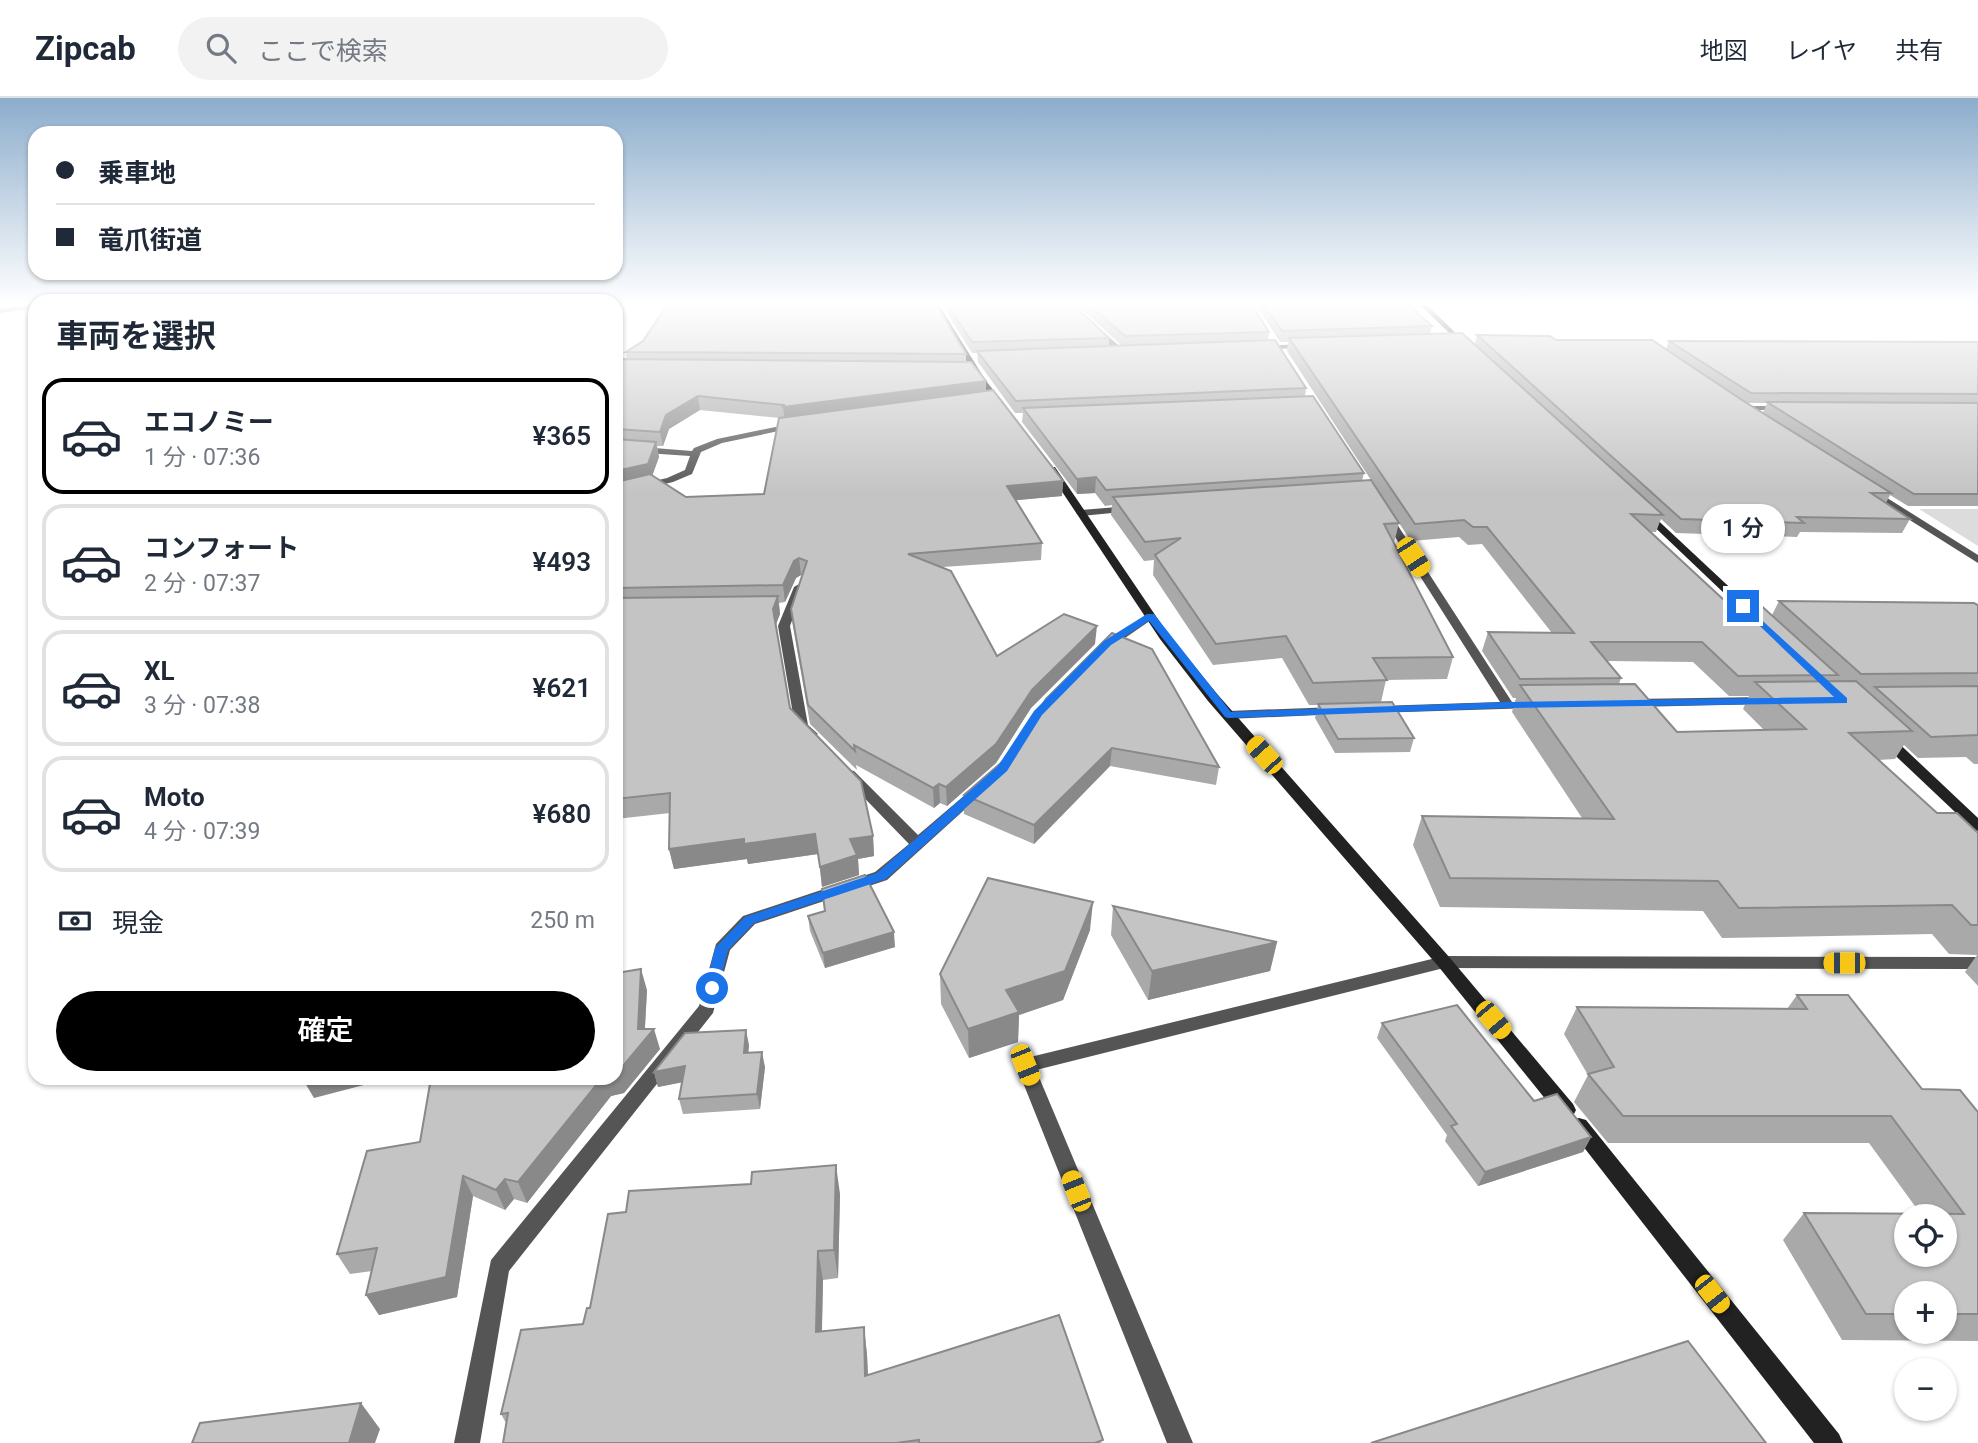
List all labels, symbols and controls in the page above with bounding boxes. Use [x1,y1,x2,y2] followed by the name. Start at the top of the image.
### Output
[178,17,668,80] search box
[35,29,136,68] text: Zipcab
[202,29,240,67] icon: search
[258,36,388,66] text: ここで検索
[1700,37,1748,65] text: 地図
[1786,37,1857,65] text: レイヤ
[1895,37,1943,65] text: 共有
[98,158,176,188] text: 乗車地
[98,225,202,255] text: 竜爪街道
[56,317,216,355] text: 車両を選択
[60,405,123,468] icon: car
[144,407,274,437] text: エコノミー
[533,421,591,451] text: ¥365
[144,444,260,471] text: 1 分 · 07:36
[1701,504,1785,554] callout: 1 分
[1722,515,1764,542] text: 1 分
[60,531,123,594] icon: car
[144,533,299,563] text: コンフォート
[1393,534,1434,580] car
[533,547,591,577] text: ¥493
[144,570,260,597] text: 2 分 · 07:37
[1727,590,1759,622] route end
[144,656,175,686] text: XL
[60,657,123,720] icon: car
[533,673,591,703] text: ¥621
[144,692,260,719] text: 3 分 · 07:38
[1243,732,1286,778] car
[144,782,205,812] text: Moto
[60,783,123,846] icon: car
[533,799,591,829] text: ¥680
[144,818,260,845] text: 4 分 · 07:39
[56,902,94,940] icon: cash
[530,907,595,934] text: 250 m
[112,908,164,938] text: 現金
[1824,953,1866,974] car
[696,972,728,1004] route start
[56,991,595,1071] button: 確定
[1472,997,1515,1043] car
[1008,1042,1043,1088] car
[1059,1168,1094,1214] car
[1894,1204,1957,1421] map controls
[1894,1204,1957,1267] button: locate
[1691,1271,1734,1317] car
[1894,1281,1957,1344] button: +
[1894,1358,1957,1421] button: −

